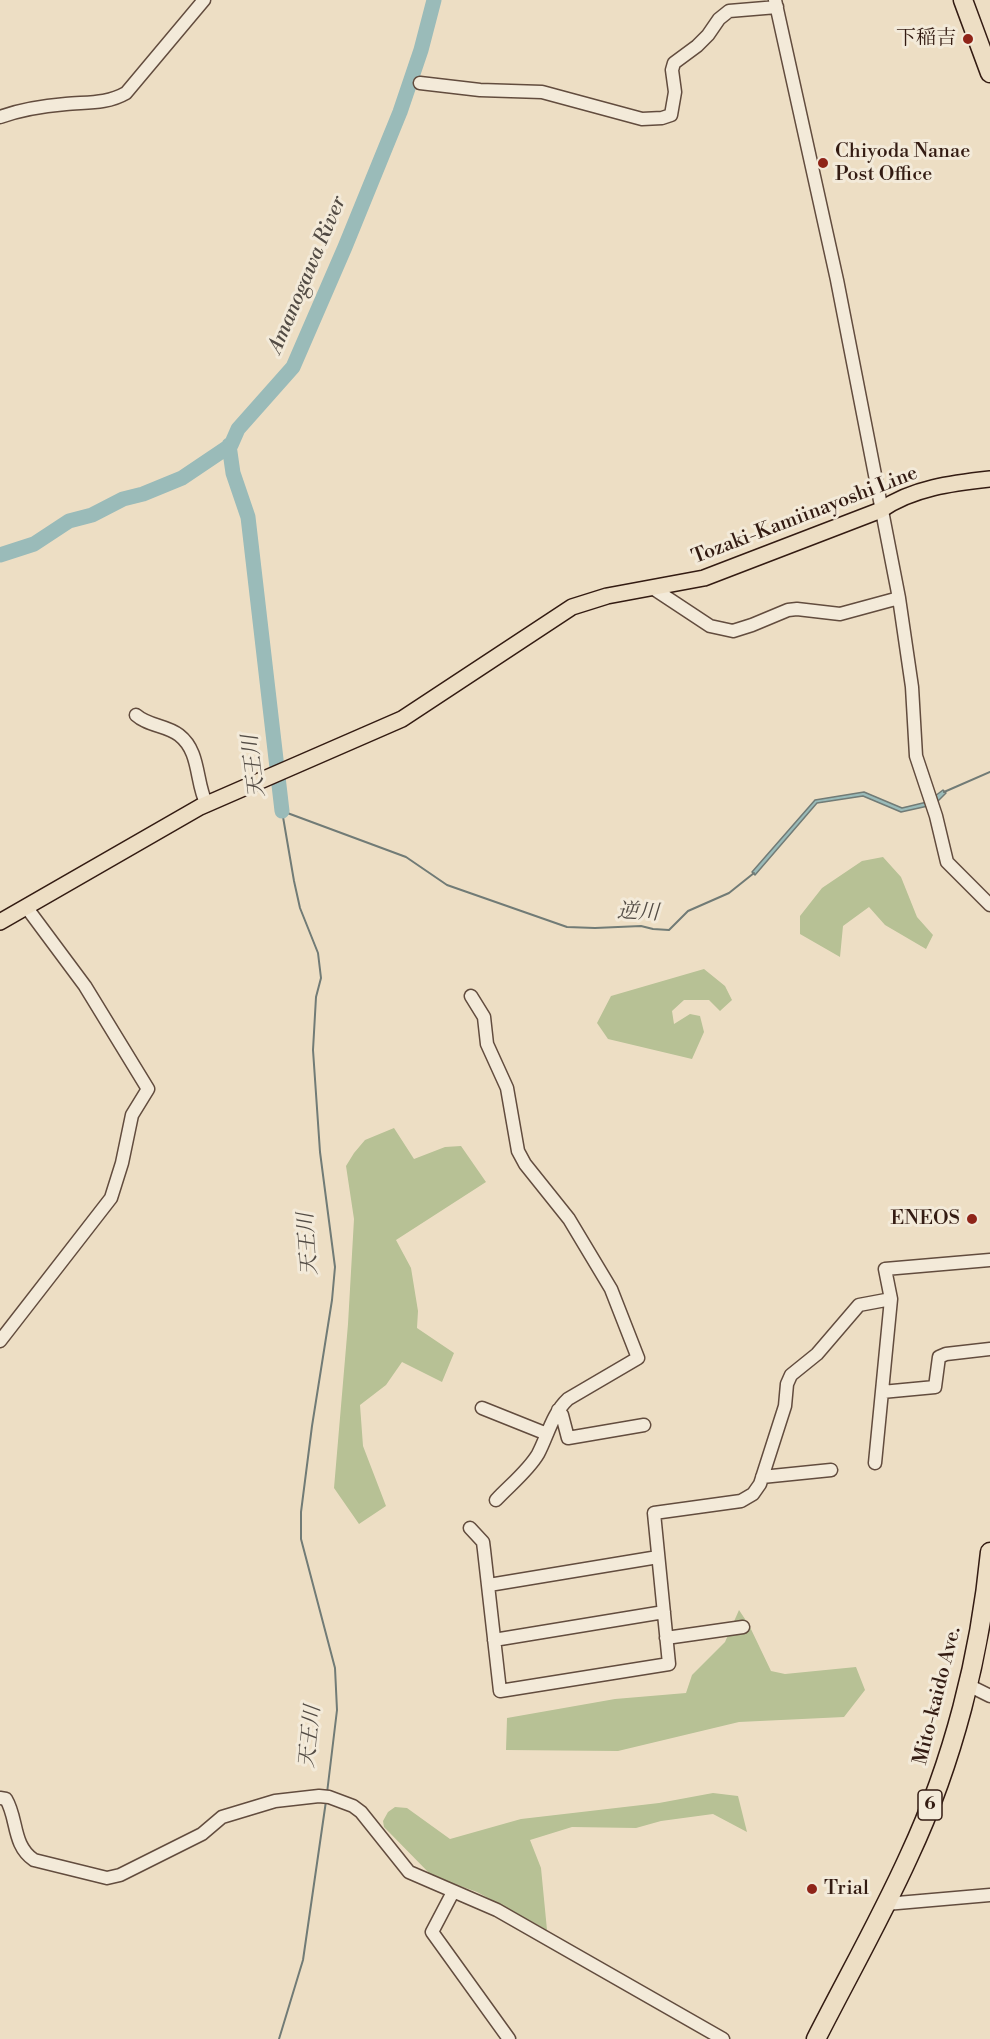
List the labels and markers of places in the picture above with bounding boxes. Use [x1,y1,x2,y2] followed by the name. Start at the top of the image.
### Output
[896,27,956,51] place label: 下稲吉
[961,32,975,46] marker: 下稲吉
[835,140,970,187] place label: Chiyoda Nanae Post Office
[816,156,830,170] marker: Chiyoda Nanae Post Office
[891,1207,960,1231] place label: ENEOS
[965,1212,979,1226] marker: ENEOS
[824,1877,869,1901] place label: Trial
[805,1882,819,1896] marker: Trial

